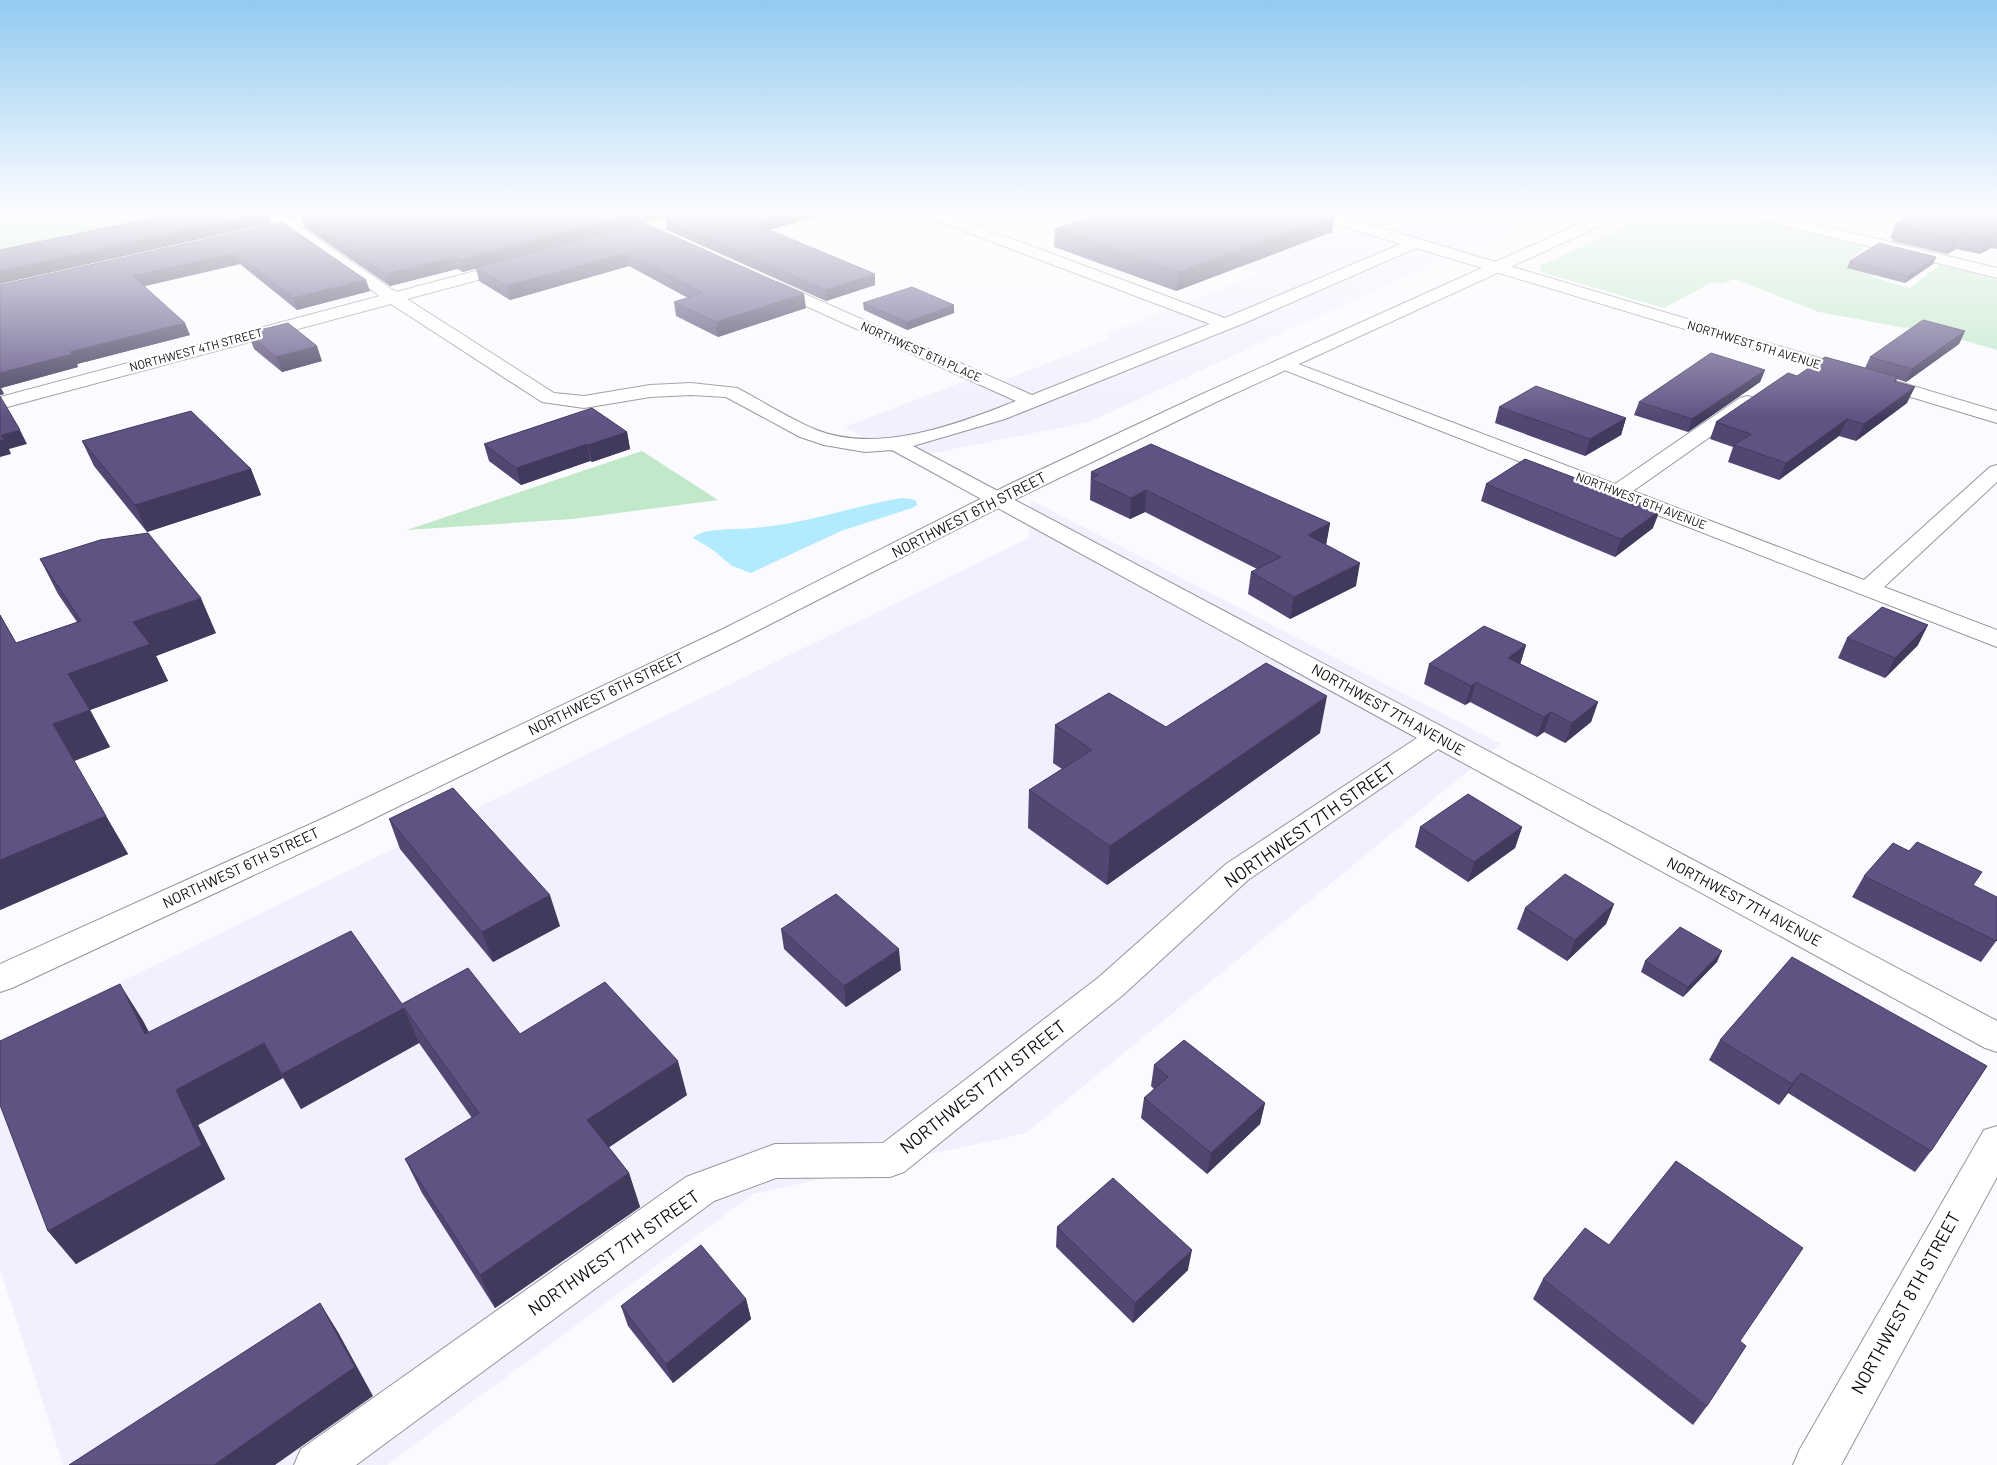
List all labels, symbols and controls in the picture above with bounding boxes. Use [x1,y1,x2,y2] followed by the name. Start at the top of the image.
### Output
[1686,317,1823,371] street label: NORTHWEST 5TH AVENUE
[859,318,984,384] street label: NORTHWEST 6TH PLACE
[128,324,264,374] street label: NORTHWEST 4TH STREET
[888,467,1049,561] street label: NORTHWEST 6TH STREET
[1574,469,1709,531] street label: NORTHWEST 6TH AVENUE
[525,648,686,739] street label: NORTHWEST 6TH STREET
[1309,659,1468,759] street label: NORTHWEST 7TH AVENUE
[1219,757,1399,892] street label: NORTHWEST 7TH STREET
[159,823,322,911] street label: NORTHWEST 6TH STREET
[1664,853,1825,950] street label: NORTHWEST 7TH AVENUE
[895,1015,1070,1158] street label: NORTHWEST 7TH STREET
[523,1185,703,1320] street label: NORTHWEST 7TH STREET
[1846,1207,1964,1398] street label: NORTHWEST 8TH STREET

